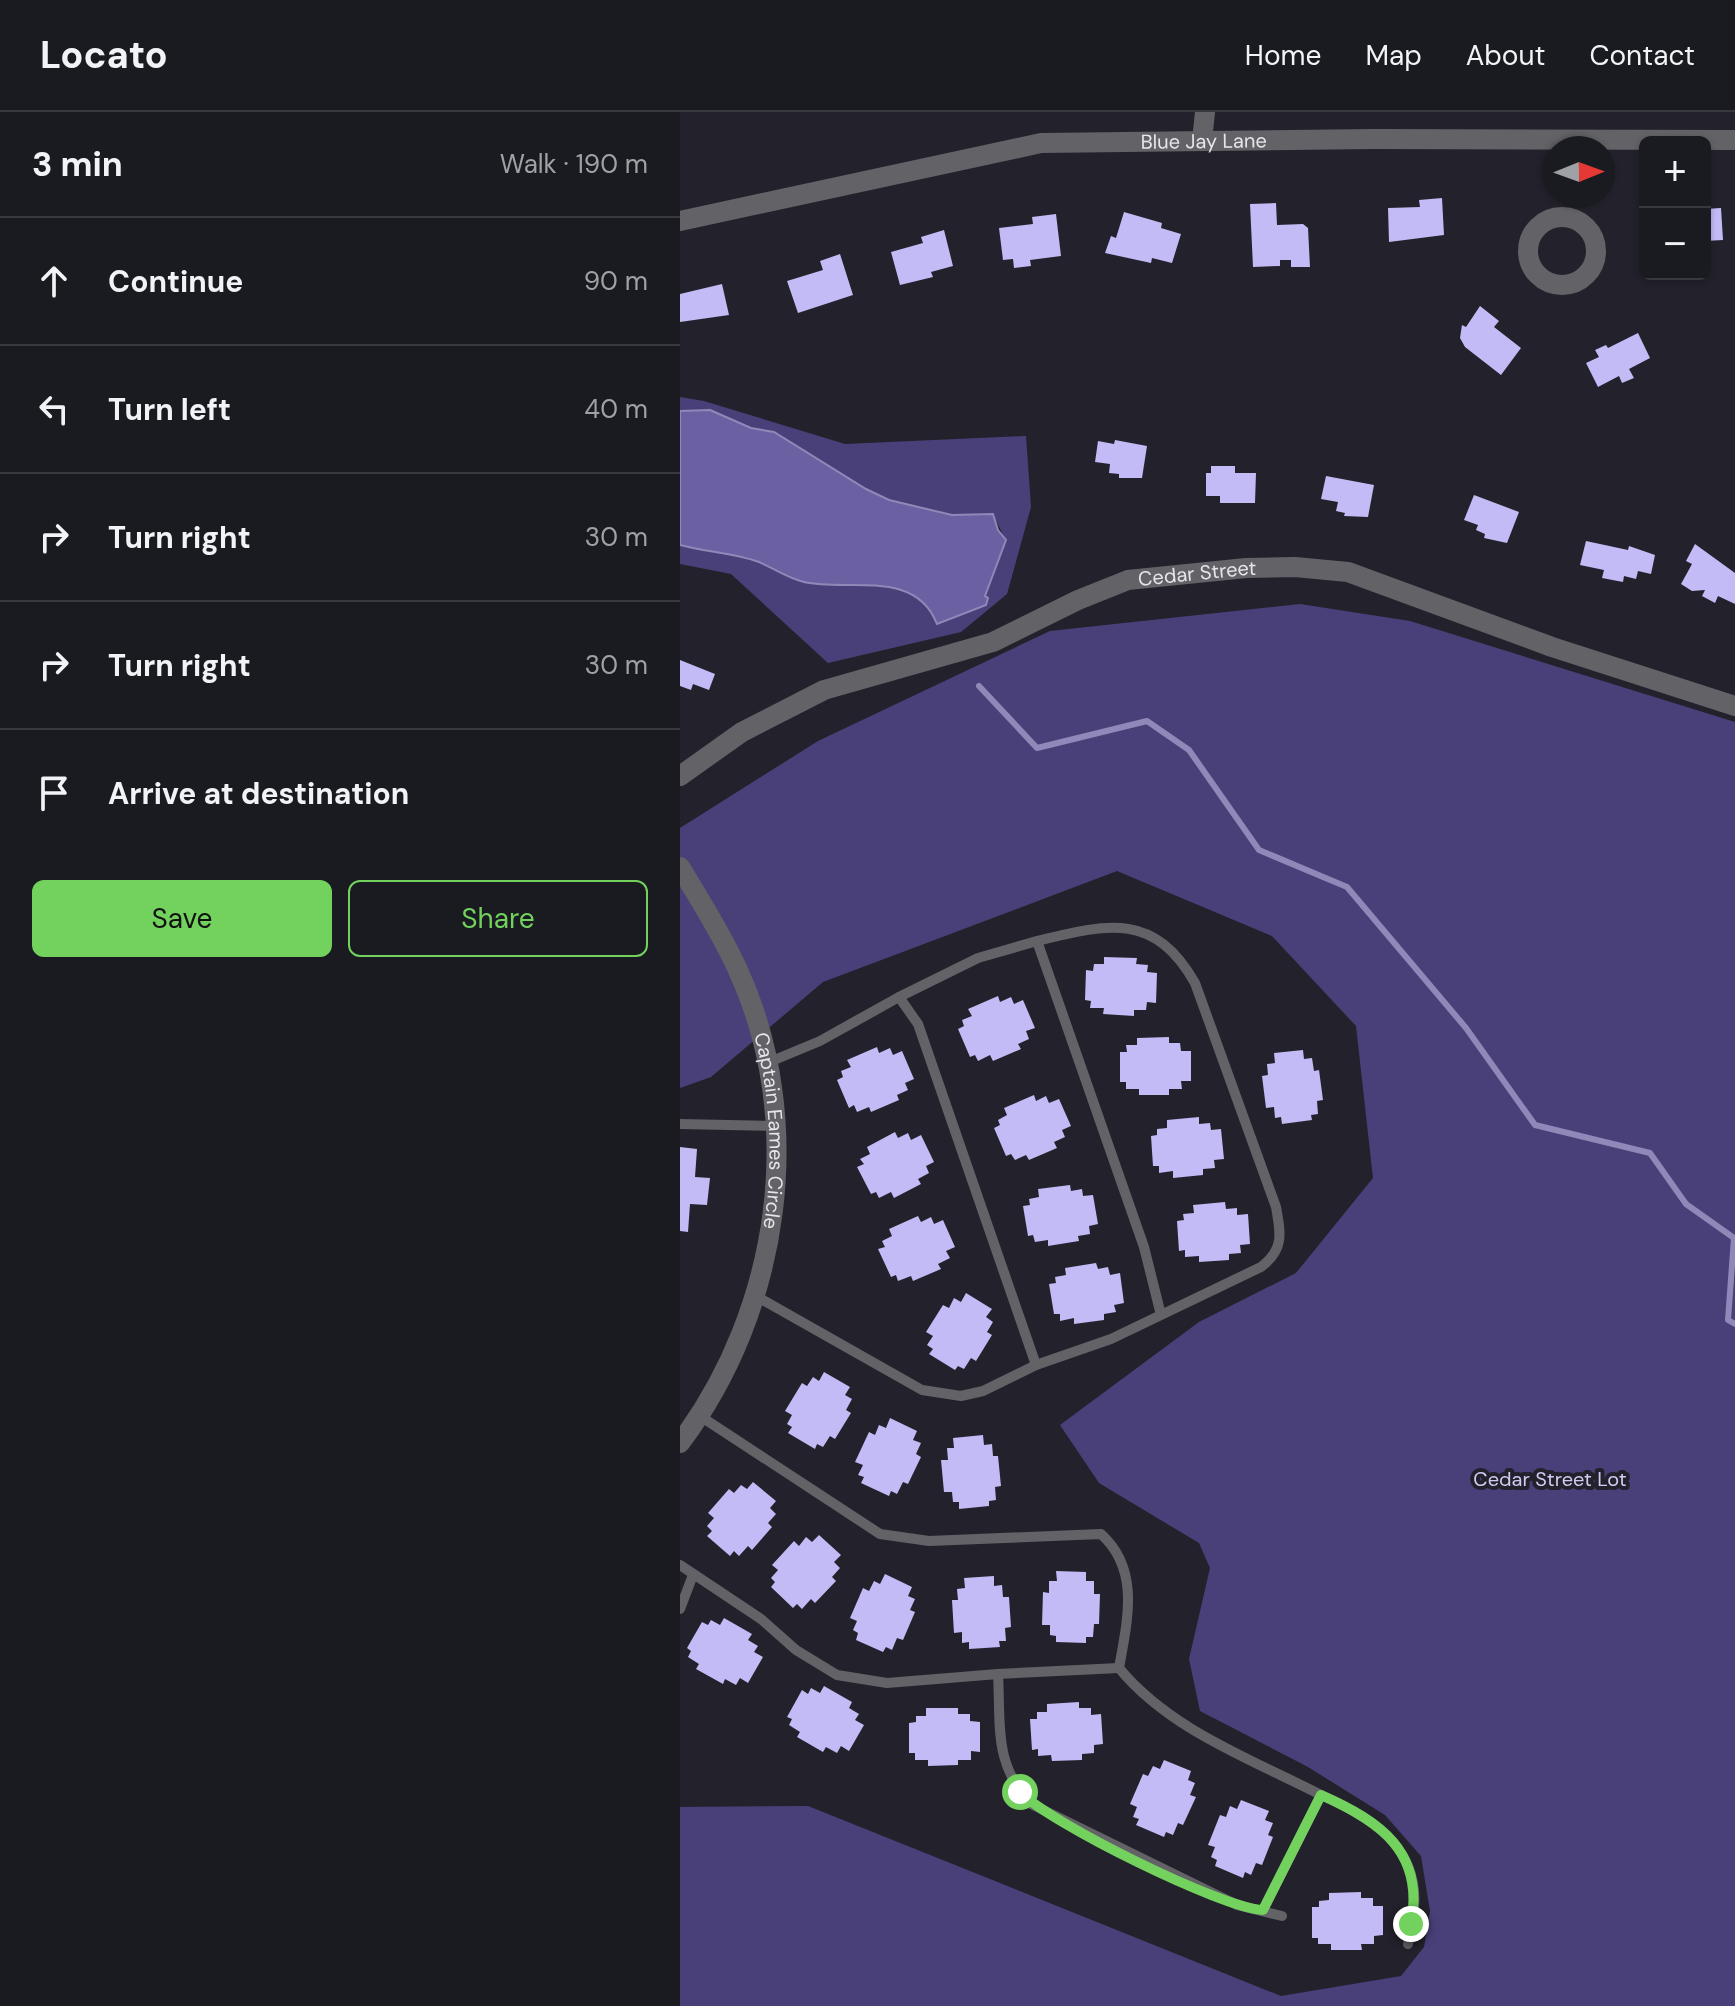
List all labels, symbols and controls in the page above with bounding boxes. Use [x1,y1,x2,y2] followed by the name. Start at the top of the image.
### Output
[40,30,168,80] text: Locato
[1245,37,1321,74] text: Home
[1365,37,1422,74] text: Map
[1466,37,1545,74] text: About
[1589,37,1695,74] text: Contact
[1140,127,1267,155] street label: Blue Jay Lane
[1543,136,1615,208] north arrow
[1639,136,1711,280] map controls
[1639,136,1711,208] button: +
[32,142,123,187] text: 3 min
[500,147,648,181] text: Walk · 190 m
[1639,208,1711,280] button: −
[32,259,76,303] icon: ahead
[108,262,243,301] text: Continue
[584,264,648,298] text: 90 m
[32,387,76,431] icon: left
[108,390,231,429] text: Turn left
[584,392,648,426] text: 40 m
[32,515,76,559] icon: right
[108,518,251,557] text: Turn right
[585,520,648,554] text: 30 m
[1137,555,1257,592] street label: Cedar Street
[32,643,76,687] icon: right
[108,646,251,685] text: Turn right
[585,648,648,682] text: 30 m
[32,771,76,815] icon: arrive
[108,774,409,813] text: Arrive at destination
[32,880,332,957] button: Save
[348,880,648,957] button: Share
[748,1029,790,1231] street label: Captain Eames Circle
[1473,1466,1627,1492] park label: Cedar Street Lot
[1002,1774,1038,1810] route start
[1393,1906,1429,1942] route end

